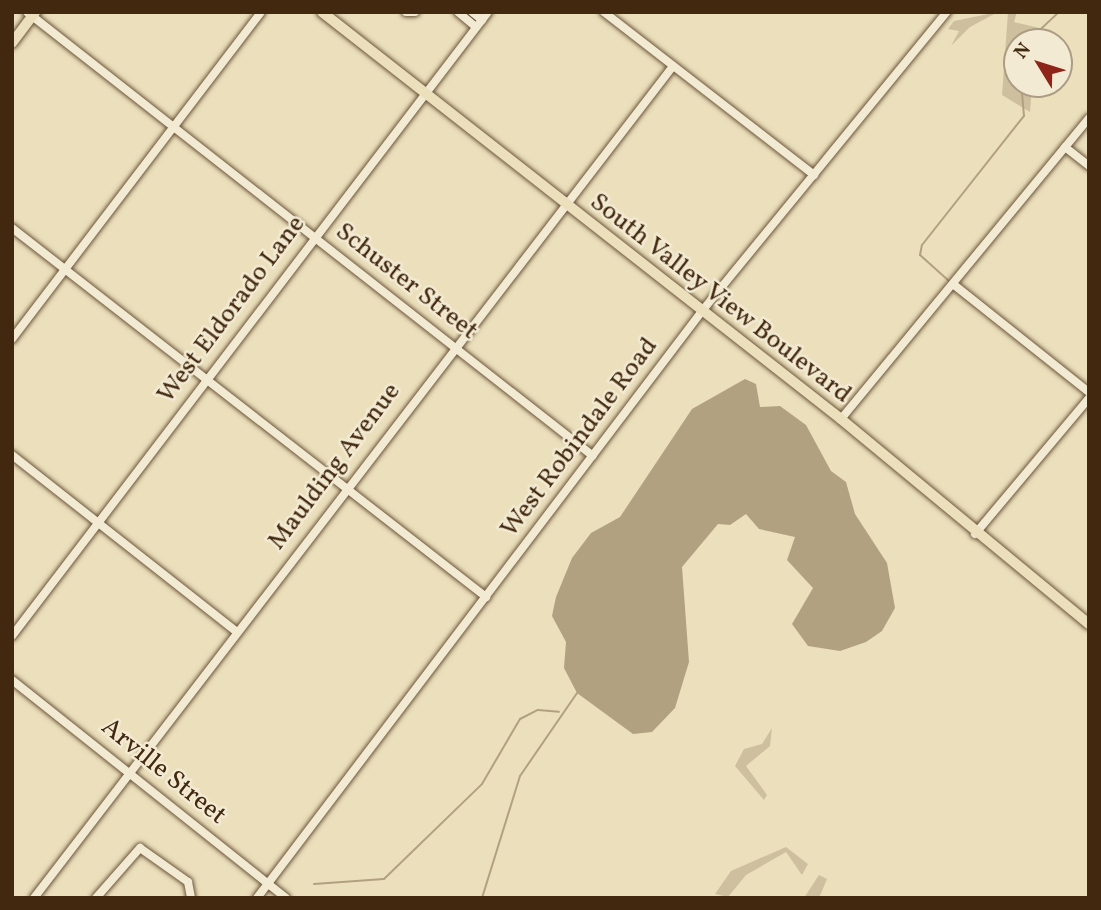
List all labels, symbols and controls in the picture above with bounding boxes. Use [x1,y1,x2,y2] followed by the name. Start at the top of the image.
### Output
[1003,28,1073,98] north arrow
[1009,38,1038,65] text: N
[582,186,858,412] street label: South Valley View Boulevard
[151,210,313,410] street label: West Eldorado Lane
[329,217,483,347] street label: Schuster Street
[495,332,665,544] street label: West Robindale Road
[262,377,408,557] street label: Maulding Avenue
[94,712,232,832] street label: Arville Street

